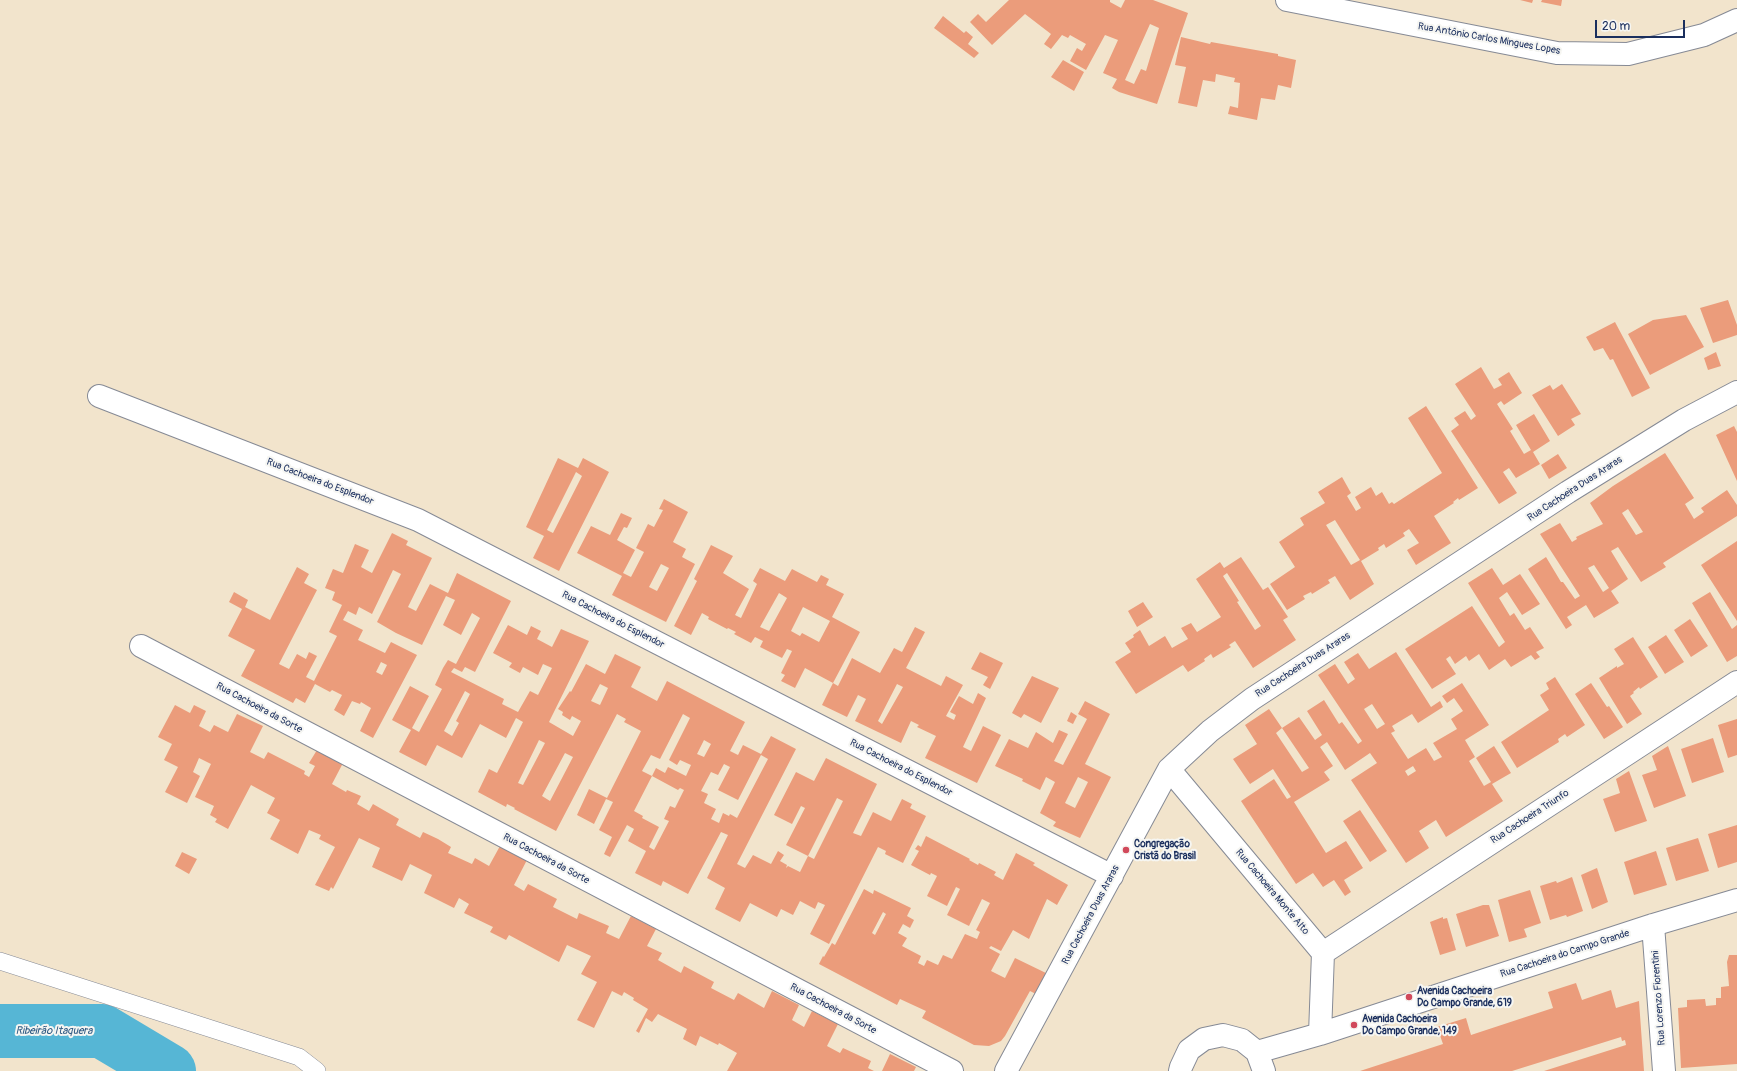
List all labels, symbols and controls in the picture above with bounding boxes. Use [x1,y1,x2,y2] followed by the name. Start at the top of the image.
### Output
[1597,12,1687,38] scale bar
[1602,19,1630,34] text: 20 m
[1417,21,1561,57] street label: Rua Antônio Carlos Mingues Lopes
[1525,454,1625,524] street label: Rua Cachoeira Duas Araras
[265,456,375,508] street label: Rua Cachoeira do Esplendor
[560,589,666,651] street label: Rua Cachoeira do Esplendor
[1253,630,1353,700] street label: Rua Cachoeira Duas Araras
[214,680,304,736] street label: Rua Cachoeira da Sorte
[848,737,954,799] street label: Rua Cachoeira do Esplendor
[1489,787,1571,847] street label: Rua Cachoeira Triunfo
[501,831,591,887] street label: Rua Cachoeira da Sorte
[1134,838,1196,862] place label: Congregação Cristã do Brasil
[1121,845,1131,855] marker: Congregação Cristã do Brasil
[1233,847,1311,937] street label: Rua Cachoeira Monte Alto
[1060,863,1122,967] street label: Rua Cachoeira Duas Araras
[1499,927,1631,981] street label: Rua Cachoeira do Campo Grande
[1650,950,1668,1046] street label: Rua Lorenzo Fiorentini
[788,981,878,1037] street label: Rua Cachoeira da Sorte
[1417,985,1512,1008] place label: Avenida Cachoeira Do Campo Grande, 619
[1404,992,1414,1002] marker: Avenida Cachoeira Do Campo Grande, 619
[1362,1013,1457,1036] place label: Avenida Cachoeira Do Campo Grande, 149
[1349,1020,1359,1030] marker: Avenida Cachoeira Do Campo Grande, 149
[16,1024,92,1038] water label: Ribeirão Itaquera

